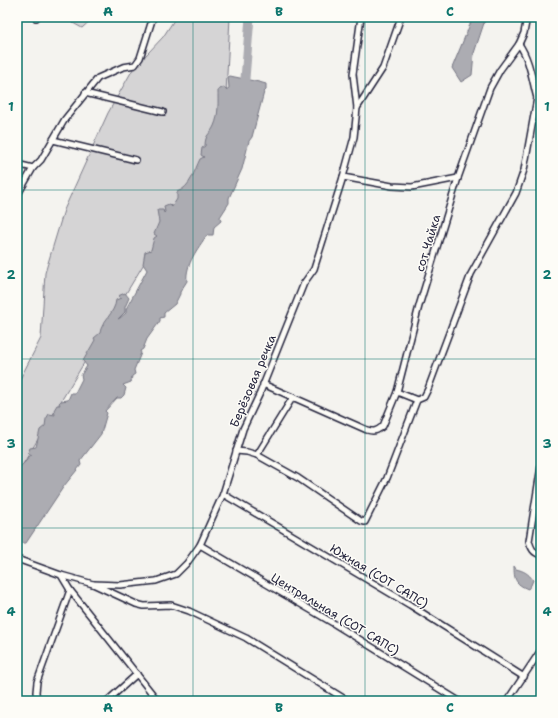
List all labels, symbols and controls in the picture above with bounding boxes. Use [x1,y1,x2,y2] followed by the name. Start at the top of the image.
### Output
[103,3,113,20] text: A
[275,3,283,20] text: B
[446,3,454,20] text: C
[8,98,14,115] text: 1
[544,98,550,115] text: 1
[412,212,444,274] street label: сот Чайка
[6,266,16,283] text: 2
[542,266,552,283] text: 2
[226,332,280,430] street label: Берёзовая речка
[6,435,16,452] text: 3
[542,435,552,452] text: 3
[327,540,431,612] street label: Южная (СОТ САПС)
[268,569,402,659] street label: Центральная (СОТ САПС)
[6,603,16,620] text: 4
[542,603,552,620] text: 4
[103,699,113,716] text: A
[275,699,283,716] text: B
[446,699,454,716] text: C

